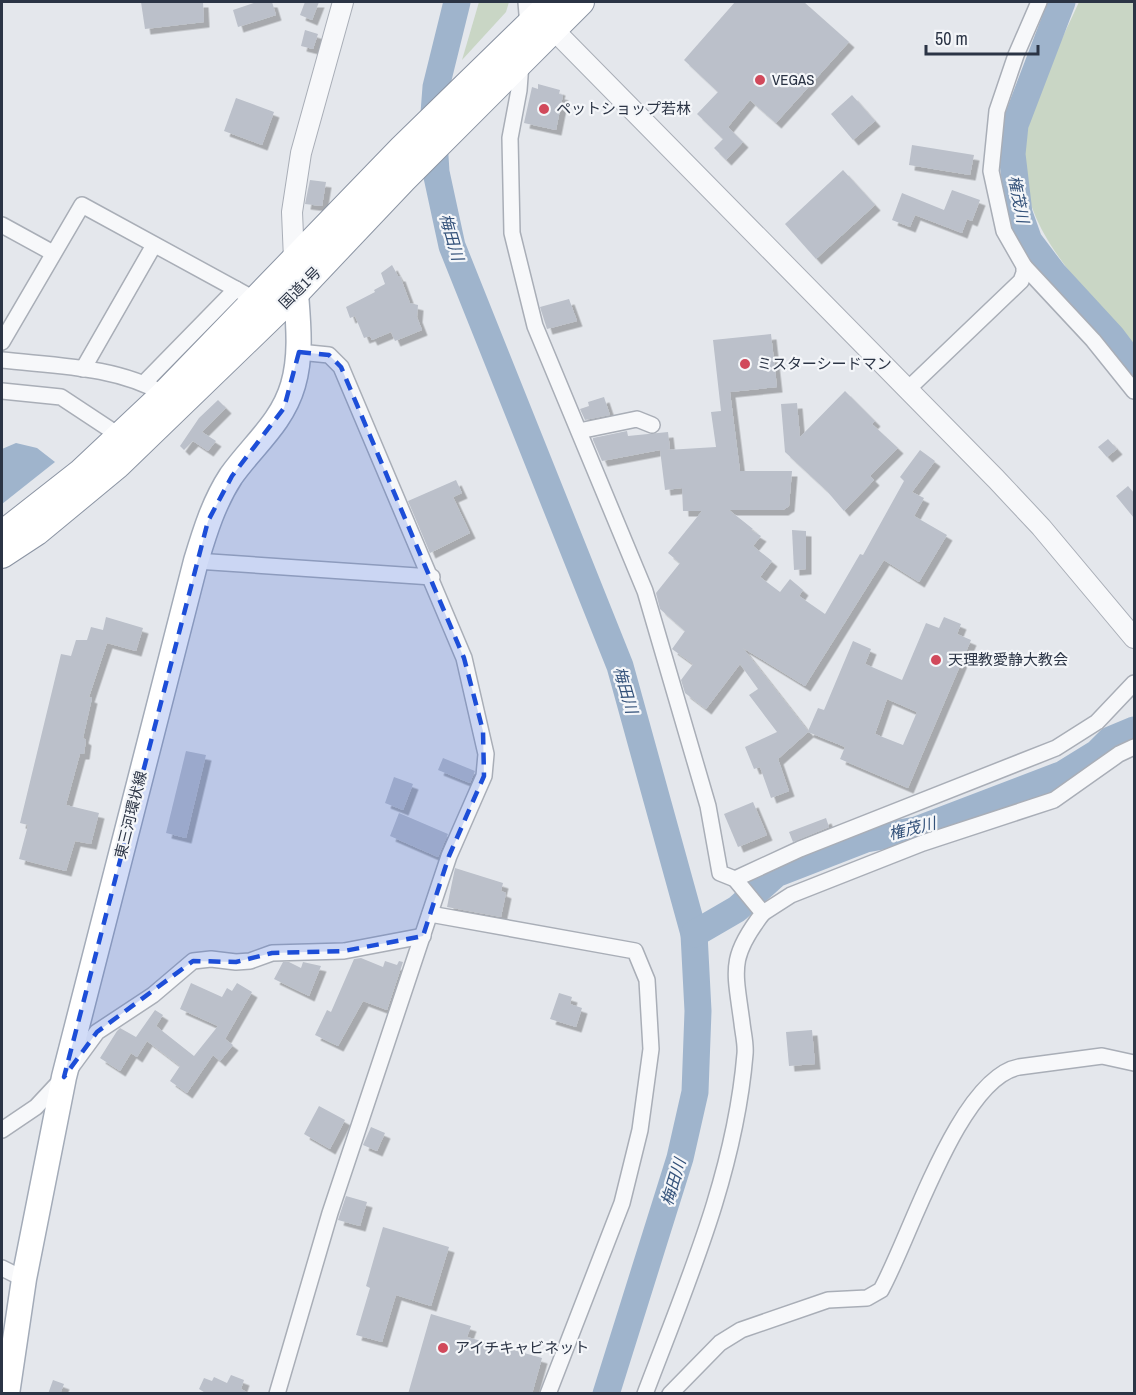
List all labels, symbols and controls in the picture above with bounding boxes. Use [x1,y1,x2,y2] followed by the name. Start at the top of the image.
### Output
[926,18,1038,56] scale bar
[935,26,968,51] text: 50 m
[772,69,814,90] place label: VEGAS
[753,73,767,87] marker: VEGAS
[556,98,691,119] place label: ペットショップ若林
[537,102,551,116] marker: ペットショップ若林
[1004,173,1035,227] water label: 権茂川
[435,211,470,265] water label: 梅田川
[274,262,325,313] street label: 国道1号
[757,353,892,374] place label: ミスターシードマン
[738,357,752,371] marker: ミスターシードマン
[948,649,1068,670] place label: 天理教愛静大教会
[929,653,943,667] marker: 天理教愛静大教会
[609,664,644,718] water label: 梅田川
[109,769,152,861] street label: 東三河環状線
[886,811,940,844] water label: 権茂川
[655,1154,691,1208] water label: 梅田川
[455,1337,589,1358] place label: アイチキャビネット
[436,1341,450,1355] marker: アイチキャビネット

